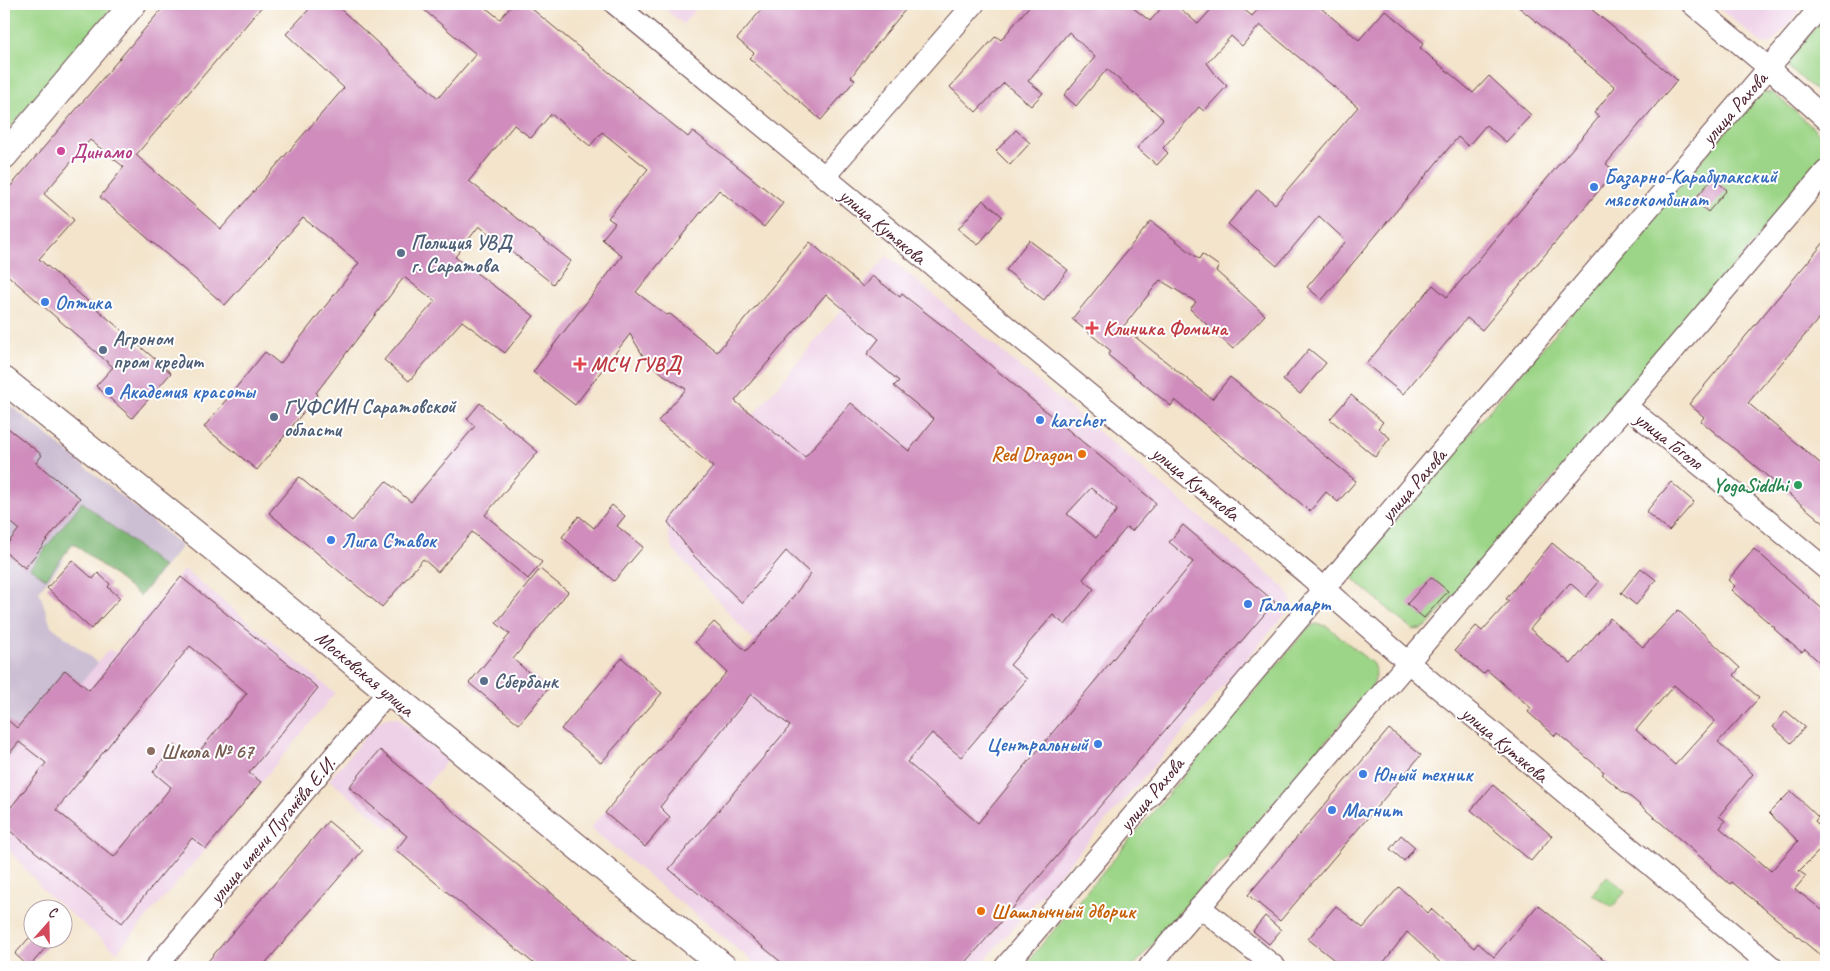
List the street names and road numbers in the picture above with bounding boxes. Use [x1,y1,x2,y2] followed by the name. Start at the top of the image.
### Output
[1695,65,1774,151] street label: улица Рахова
[833,182,932,271] street label: улица Кутякова
[1629,405,1710,476] street label: улица Гоголя
[1146,440,1246,527] street label: улица Кутякова
[1374,442,1453,528] street label: улица Рахова
[310,625,420,723] street label: Московская улица
[1455,700,1554,789] street label: улица Кутякова
[1113,751,1191,837] street label: улица Рахова
[203,752,341,910] street label: улица имени Пугачёва Е.И.

